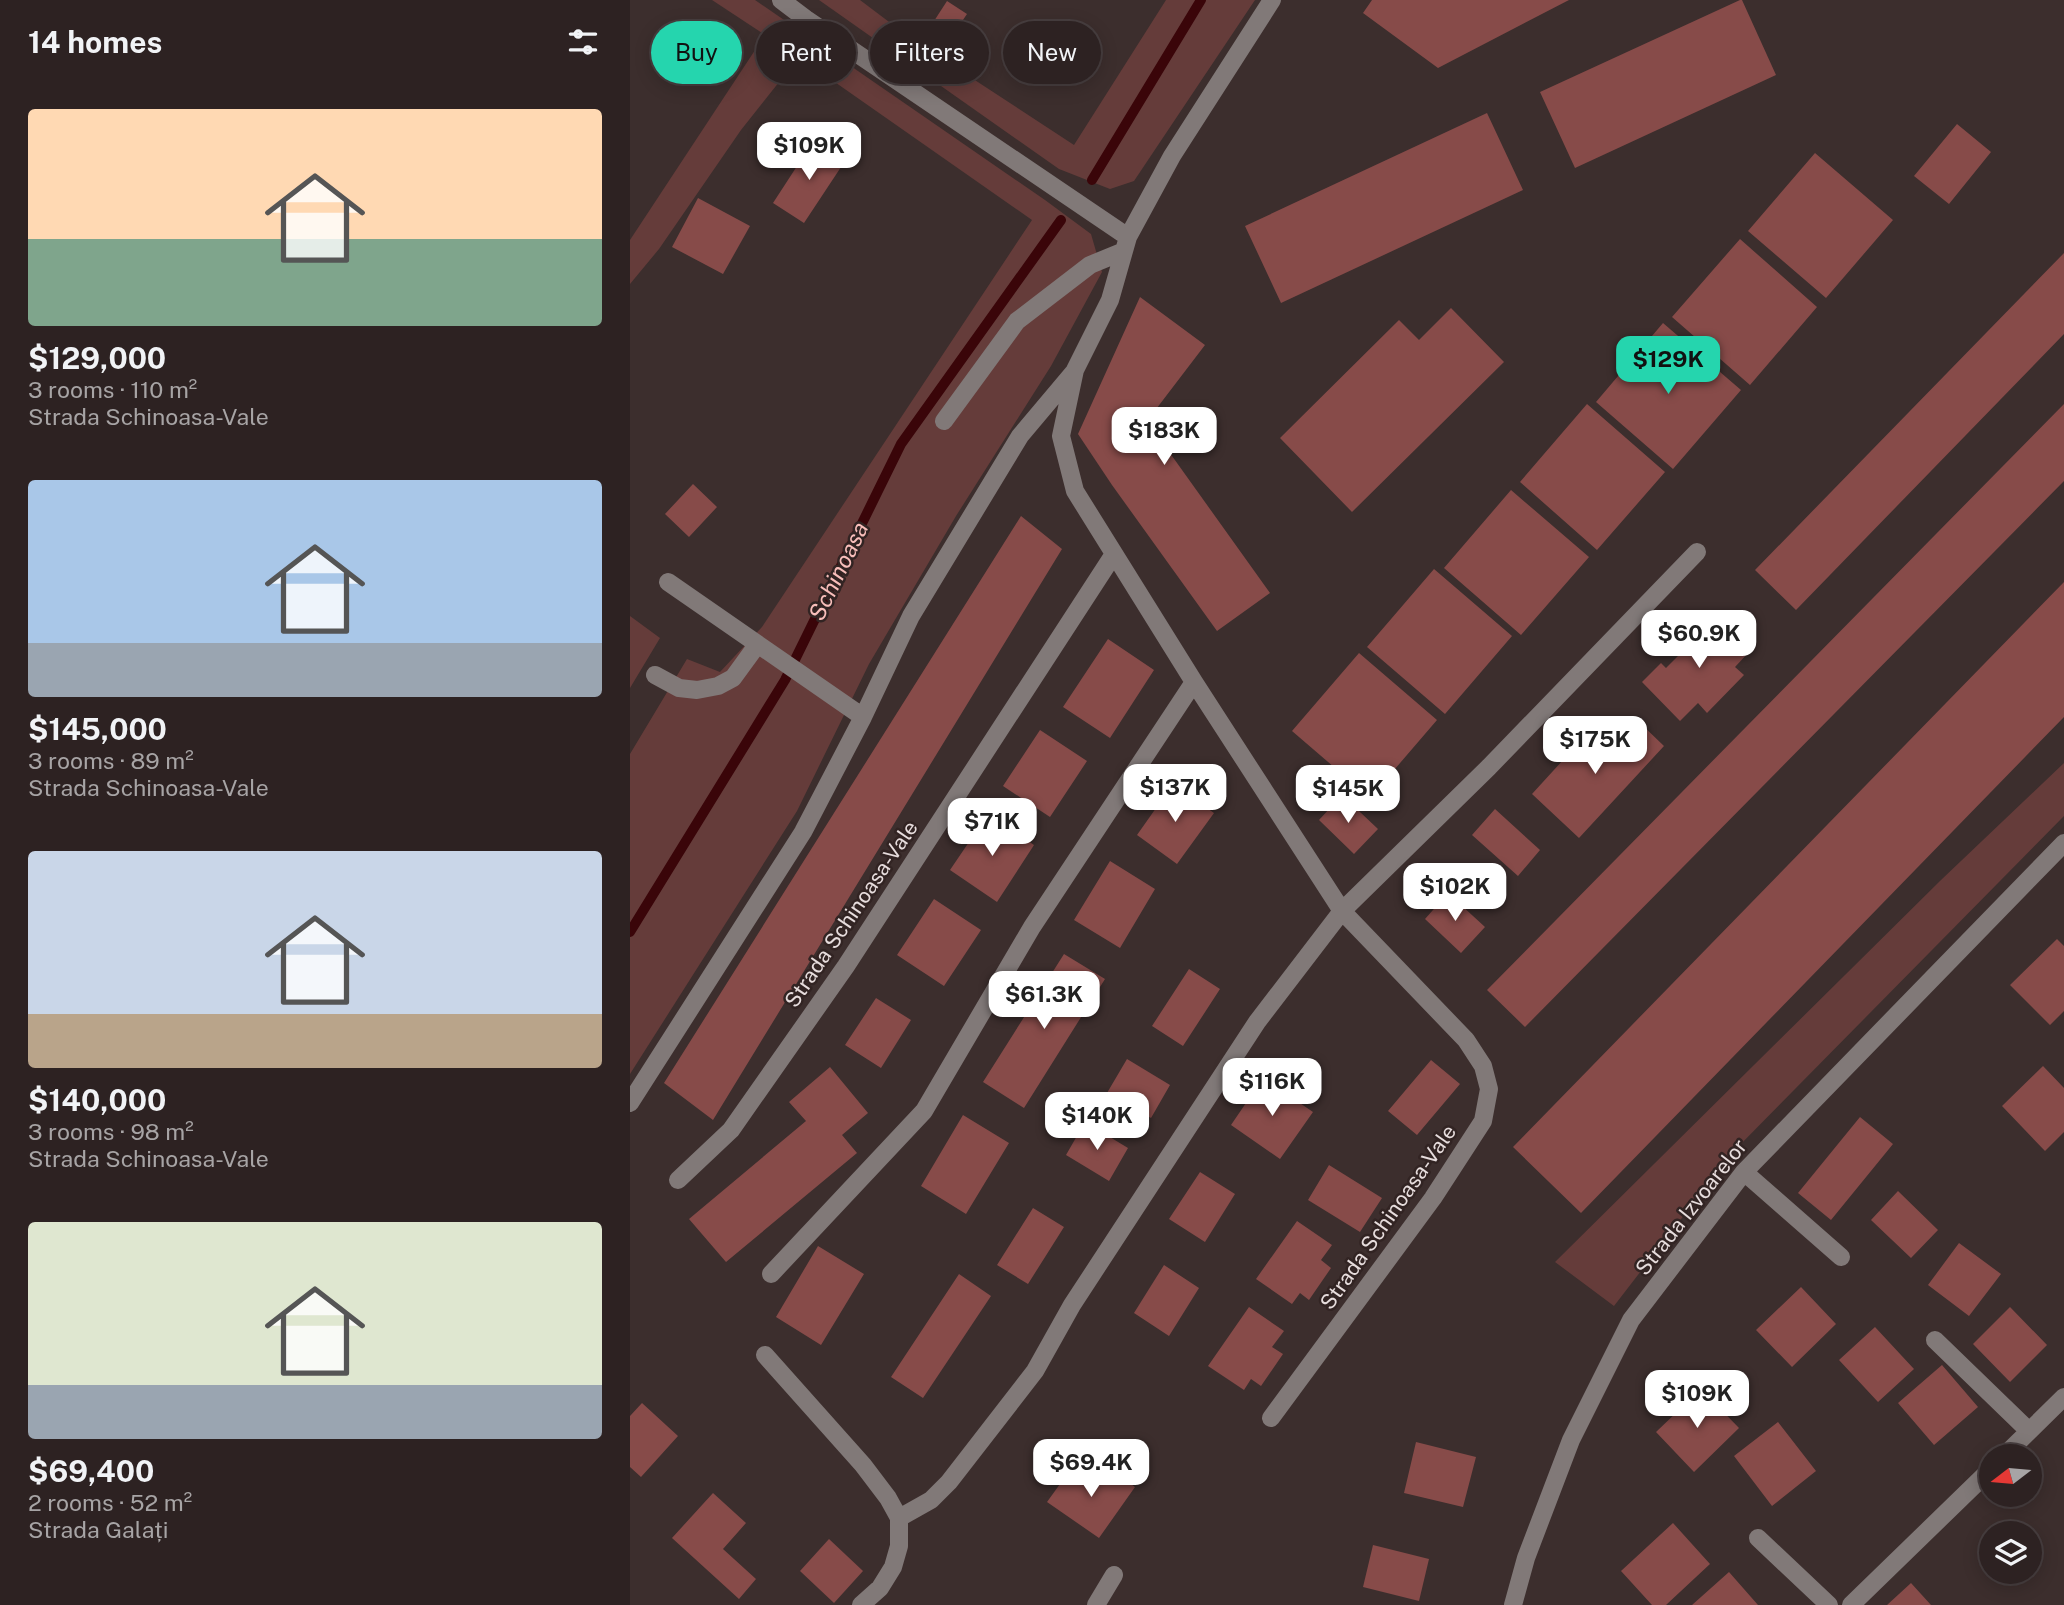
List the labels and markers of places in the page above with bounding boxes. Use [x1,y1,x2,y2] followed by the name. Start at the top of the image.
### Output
[760,122,858,182] pin: $109K
[1619,336,1717,396] pin: $129K
[1115,407,1213,467] pin: $183K
[1642,610,1756,670] pin: $60.9K
[1546,716,1644,776] pin: $175K
[1126,764,1224,824] pin: $137K
[1299,766,1397,825] pin: $145K
[951,798,1033,858] pin: $71K
[1406,864,1504,923] pin: $102K
[987,972,1101,1031] pin: $61.3K
[1223,1058,1321,1118] pin: $116K
[1048,1092,1146,1152] pin: $140K
[1648,1370,1746,1430] pin: $109K
[1034,1440,1148,1499] pin: $69.4K

